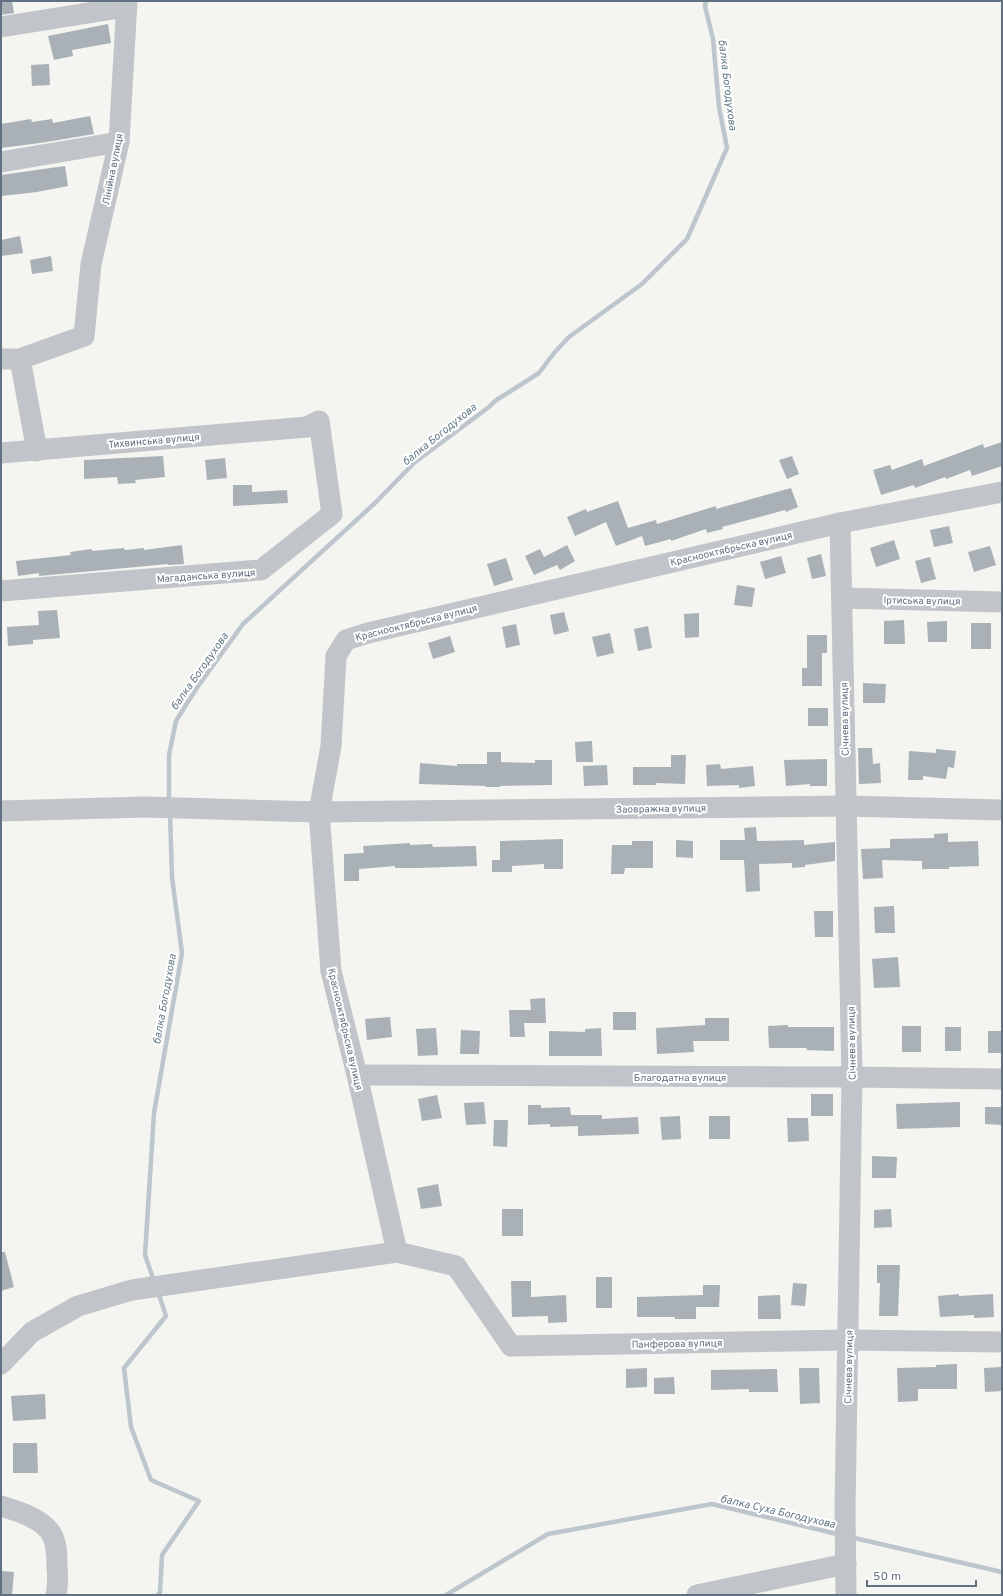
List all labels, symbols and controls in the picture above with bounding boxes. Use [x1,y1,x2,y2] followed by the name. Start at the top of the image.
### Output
[714,39,740,132] water label: балка Богодухова
[100,132,127,206] street label: Лінійна вулиця
[400,400,480,469] water label: балка Богодухова
[108,431,200,452] street label: Тихвинська вулиця
[669,529,794,570] street label: Краснооктябрьска вулиця
[156,567,256,586] street label: Магаданська вулиця
[883,594,961,609] street label: Іртиська вулиця
[354,602,479,645] street label: Краснооктябрьска вулиця
[168,630,232,713] water label: балка Богодухова
[838,682,853,756] street label: Січнева вулиця
[616,802,706,817] street label: Заовражна вулиця
[150,953,180,1045] water label: балка Богодухова
[324,967,365,1092] street label: Краснооктябрьска вулиця
[845,1006,860,1080] street label: Січнева вулиця
[634,1072,726,1085] street label: Благодатна вулиця
[842,1330,857,1404] street label: Січнева вулиця
[632,1337,722,1352] street label: Панферова вулиця
[719,1492,837,1532] water label: балка Суха Богодухова
[867,1562,976,1588] scale bar
[873,1569,901,1585] text: 50 m

